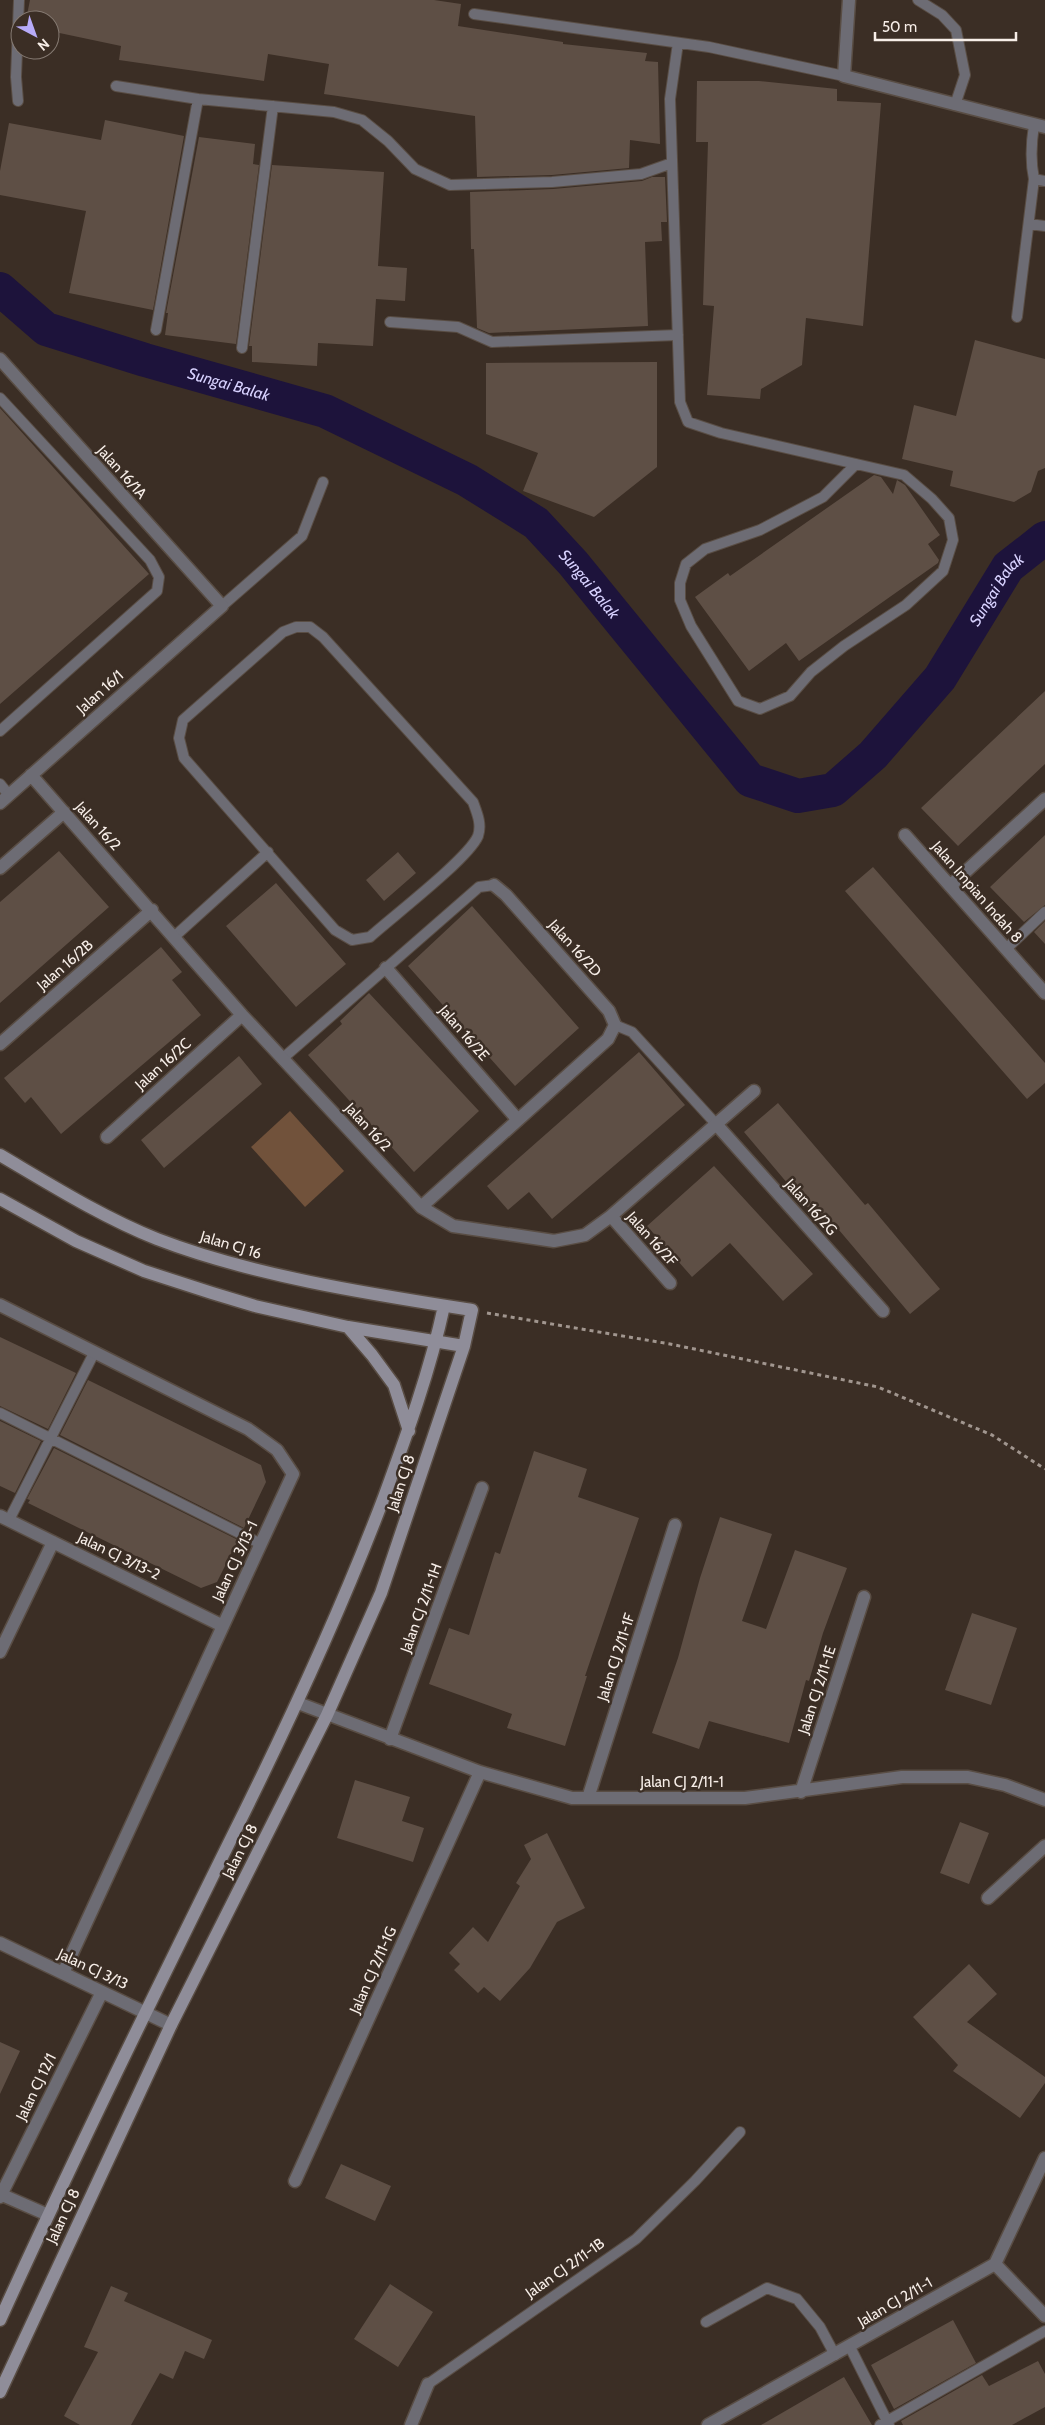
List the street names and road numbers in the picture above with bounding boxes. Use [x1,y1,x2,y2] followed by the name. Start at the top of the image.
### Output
[93,441,151,503] street label: Jalan 16/1A
[72,666,127,718] street label: Jalan 16/1
[71,797,125,854] street label: Jalan 16/2
[927,837,1026,947] street label: Jalan Impian Indah 8
[544,915,605,980] street label: Jalan 16/2D
[33,936,97,995] street label: Jalan 16/2B
[434,1001,493,1064] street label: Jalan 16/2E
[131,1034,195,1094] street label: Jalan 16/2C
[340,1098,395,1155] street label: Jalan 16/2
[780,1174,841,1239] street label: Jalan 16/2G
[622,1207,681,1270] street label: Jalan 16/2F
[197,1227,264,1263] street label: Jalan CJ 16
[383,1452,419,1515] street label: Jalan CJ 8
[208,1518,262,1605] street label: Jalan CJ 3/13-1
[74,1528,163,1584] street label: Jalan CJ 3/13-2
[396,1561,446,1656] street label: Jalan CJ 2/11-1H
[593,1611,639,1704] street label: Jalan CJ 2/11-1F
[794,1644,840,1737] street label: Jalan CJ 2/11-1E
[639,1773,724,1791] street label: Jalan CJ 2/11-1
[218,1821,261,1882] street label: Jalan CJ 8
[345,1924,400,2017] street label: Jalan CJ 2/11-1G
[54,1944,131,1993] street label: Jalan CJ 3/13
[12,2051,60,2124] street label: Jalan CJ 12/1
[42,2186,84,2247] street label: Jalan CJ 8
[521,2234,608,2302] street label: Jalan CJ 2/11-1B
[854,2273,936,2331] street label: Jalan CJ 2/11-1

